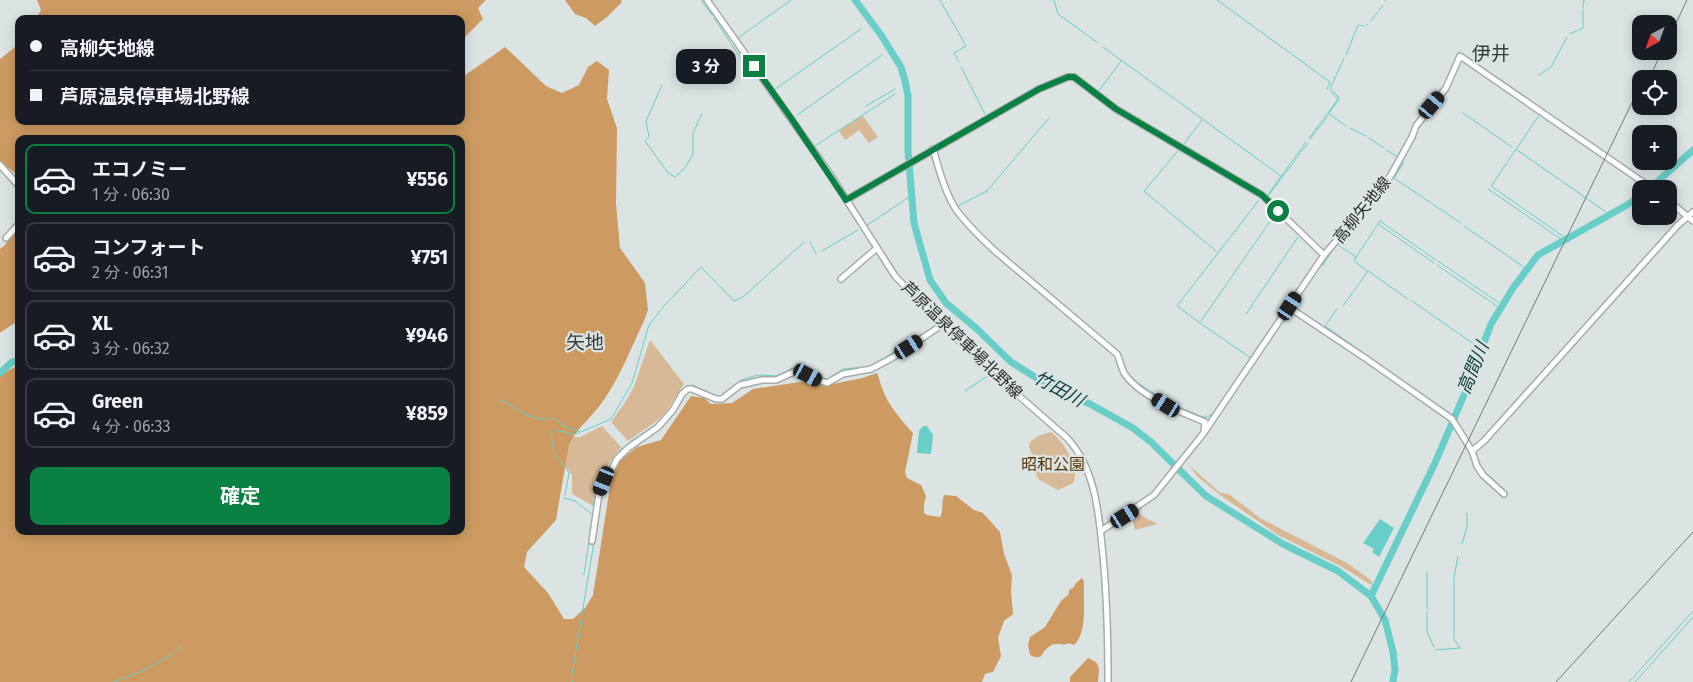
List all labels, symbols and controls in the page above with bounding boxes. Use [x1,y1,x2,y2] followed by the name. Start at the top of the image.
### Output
[1632,15,1678,60] north arrow
[1632,15,1677,225] map controls
[60,37,155,60] text: 高柳矢地線
[1472,42,1510,65] district label: 伊井
[676,48,736,84] callout: 3 分
[743,55,765,77] route end
[692,57,720,76] text: 3 分
[1632,70,1677,115] button: locate
[60,85,250,108] text: 芦原温泉停車場北野線
[1416,89,1447,121] car
[1632,125,1677,170] button: +
[32,157,77,202] icon: car
[92,158,187,181] text: エコノミー
[406,168,448,191] text: ¥556
[1329,173,1395,247] street label: 高柳矢地線
[1632,180,1677,225] button: −
[92,185,170,204] text: 1 分 · 06:30
[1267,200,1289,222] route start
[32,235,77,280] icon: car
[92,236,205,259] text: コンフォート
[411,246,448,269] text: ¥751
[92,263,168,282] text: 2 分 · 06:31
[898,278,1026,402] street label: 芦原温泉停車場北野線
[1275,289,1304,323] car
[92,312,113,335] text: XL
[32,313,77,358] icon: car
[406,324,448,347] text: ¥946
[566,331,604,354] district label: 矢地
[892,333,925,361] car
[1453,337,1494,397] water label: 高間川
[92,339,170,358] text: 3 分 · 06:32
[791,361,824,389] car
[1030,366,1090,413] water label: 竹田川
[92,390,143,413] text: Green
[32,391,77,436] icon: car
[1149,391,1182,419] car
[406,402,448,425] text: ¥859
[92,417,170,436] text: 4 分 · 06:33
[1021,455,1085,474] park label: 昭和公園
[591,464,616,498] car
[30,467,450,525] button: 確定
[1108,502,1141,530] car

